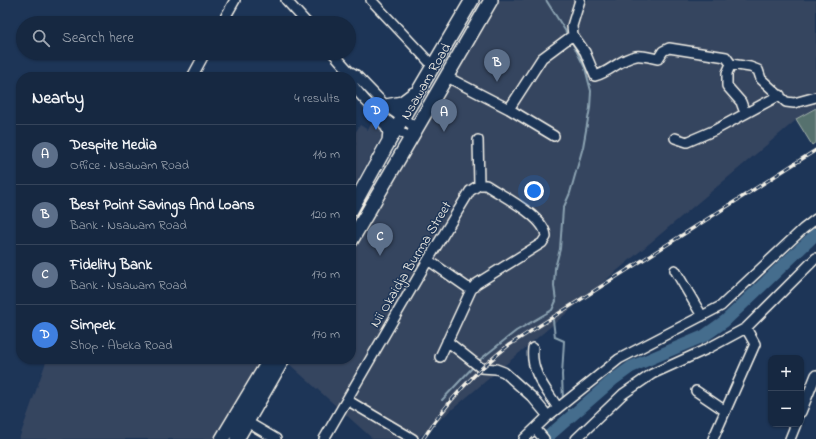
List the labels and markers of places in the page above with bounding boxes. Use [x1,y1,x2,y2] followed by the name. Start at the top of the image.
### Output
[484,49,510,82] pin: B
[363,97,389,130] pin: D
[431,99,457,132] pin: A
[367,223,393,256] pin: C

